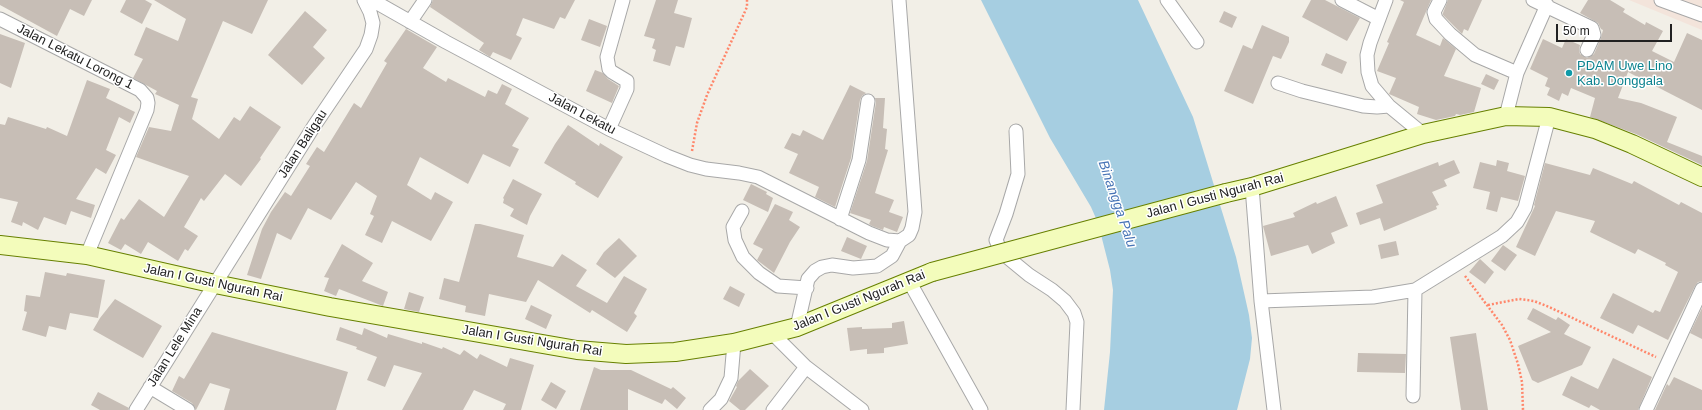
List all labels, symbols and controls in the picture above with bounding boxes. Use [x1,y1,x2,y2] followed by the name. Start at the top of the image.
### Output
[1558,16,1674,42] scale bar
[14,21,136,93] street label: Jalan Lekatu Lorong 1
[1563,24,1590,38] text: 50 m
[1577,58,1672,89] place label: PDAM Uwe Lino Kab. Donggala
[1564,68,1574,78] marker: PDAM Uwe Lino Kab. Donggala
[546,90,618,138] street label: Jalan Lekatu
[275,107,331,181] street label: Jalan Baligau
[1094,158,1140,250] water label: Binangga Palu
[1145,170,1285,222] street label: Jalan I Gusti Ngurah Rai
[142,261,284,305] street label: Jalan I Gusti Ngurah Rai
[790,267,928,335] street label: Jalan I Gusti Ngurah Rai
[144,304,206,390] street label: Jalan Lele Mina
[461,322,603,360] street label: Jalan I Gusti Ngurah Rai

